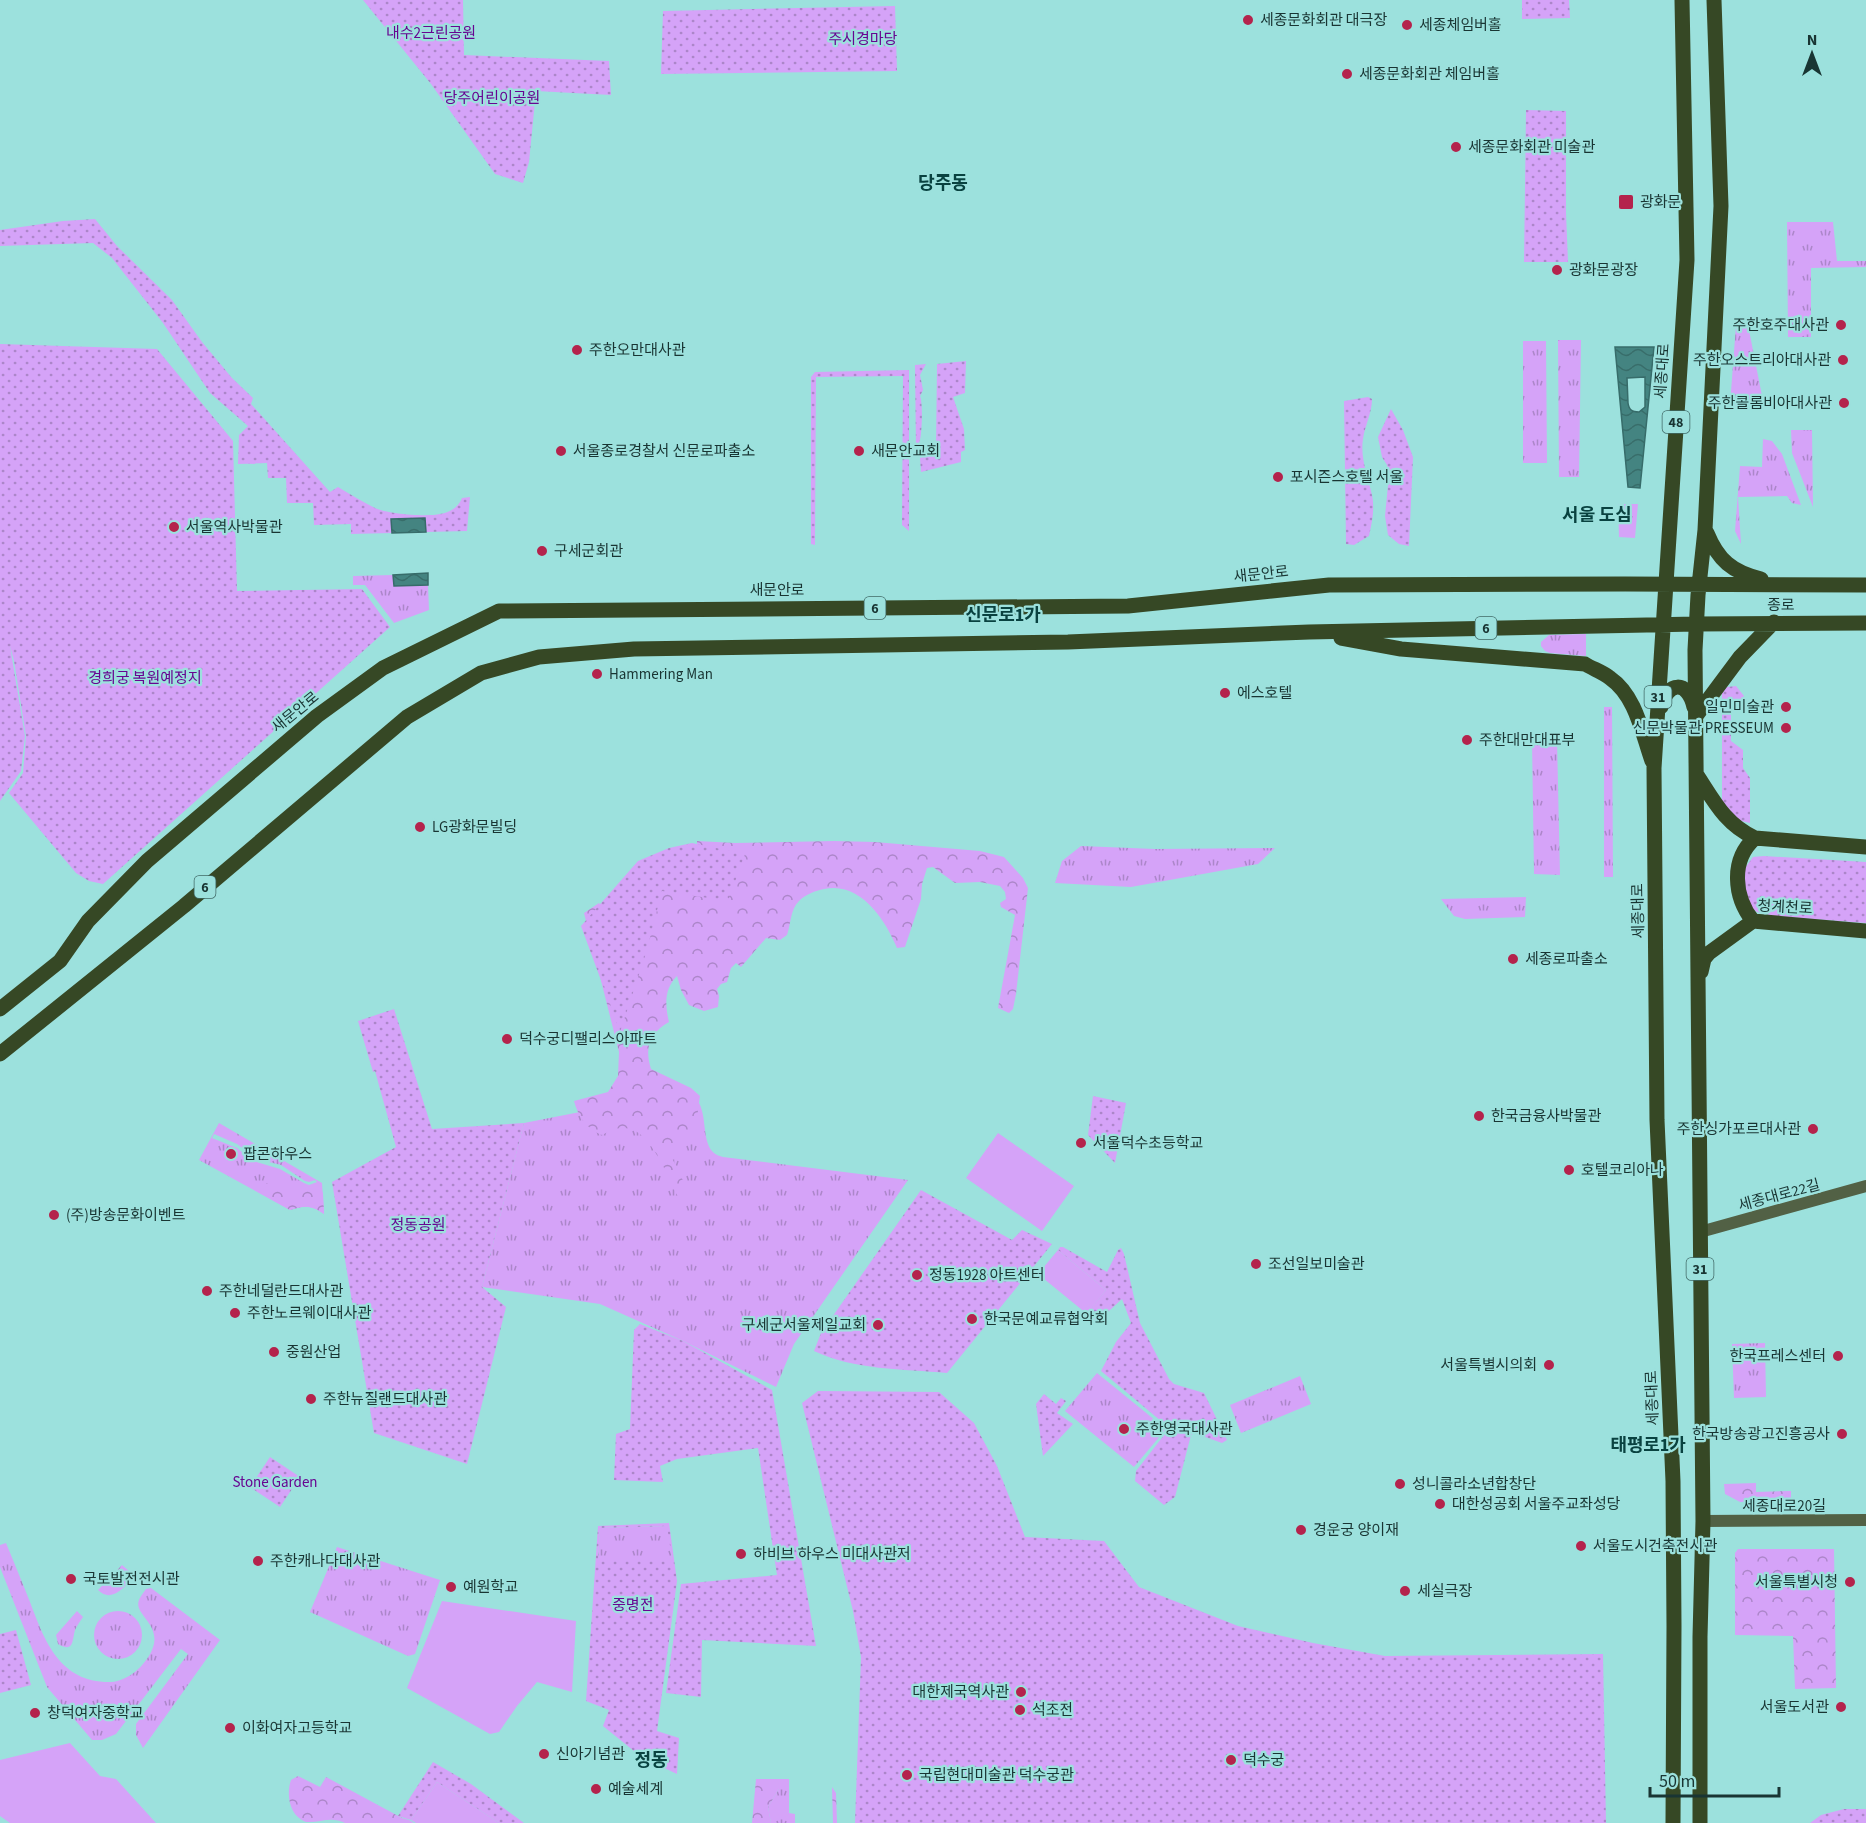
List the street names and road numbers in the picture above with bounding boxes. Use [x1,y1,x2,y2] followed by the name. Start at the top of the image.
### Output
[1650,343,1675,399] street label: 세종대로
[1662,411,1690,433] road number: 48
[1233,561,1290,588] street label: 새문안로
[749,580,805,601] street label: 새문안로
[1767,595,1795,616] street label: 종로
[864,597,886,619] road number: 6
[1476,617,1496,639] road number: 6
[1644,686,1672,708] road number: 31
[267,687,323,738] street label: 새문안로
[194,876,216,898] road number: 6
[1628,883,1649,939] street label: 세종대로
[1757,896,1813,919] street label: 청계천로
[1736,1174,1822,1216] street label: 세종대로22길
[1686,1258,1714,1280] road number: 31
[1641,1370,1664,1426] street label: 세종대로
[1742,1496,1826,1517] street label: 세종대로20길

